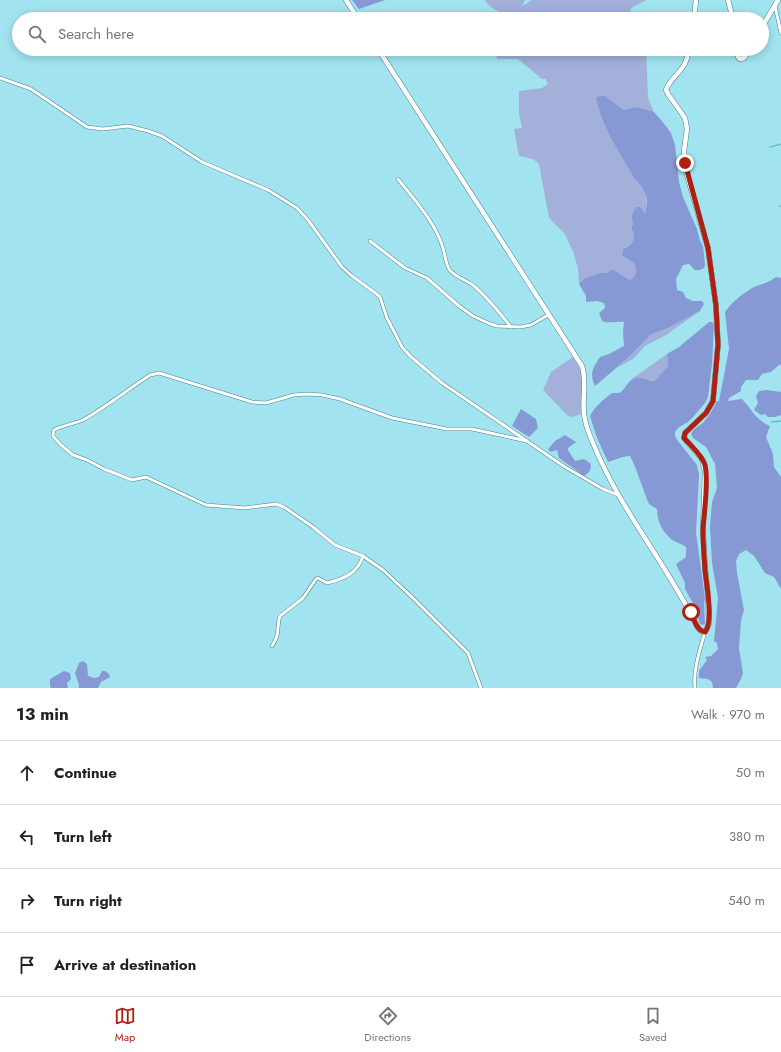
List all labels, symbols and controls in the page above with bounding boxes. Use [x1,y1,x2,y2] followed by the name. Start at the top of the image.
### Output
[12,12,769,56] search box
[26,23,48,45] icon: search
[58,23,134,45] text: Search here
[676,154,694,172] route end
[682,603,700,621] route start
[16,702,69,726] text: 13 min
[691,705,765,724] text: Walk · 970 m
[16,762,38,784] icon: ahead
[54,762,117,784] text: Continue
[736,763,765,782] text: 50 m
[16,826,38,848] icon: left
[54,826,112,848] text: Turn left
[729,827,765,846] text: 380 m
[16,890,38,912] icon: right
[54,890,122,912] text: Turn right
[728,891,765,910] text: 540 m
[16,954,38,976] icon: arrive
[54,954,196,976] text: Arrive at destination
[114,1005,136,1045] tab: Map
[364,1005,411,1045] tab: Directions
[639,1005,667,1045] tab: Saved

